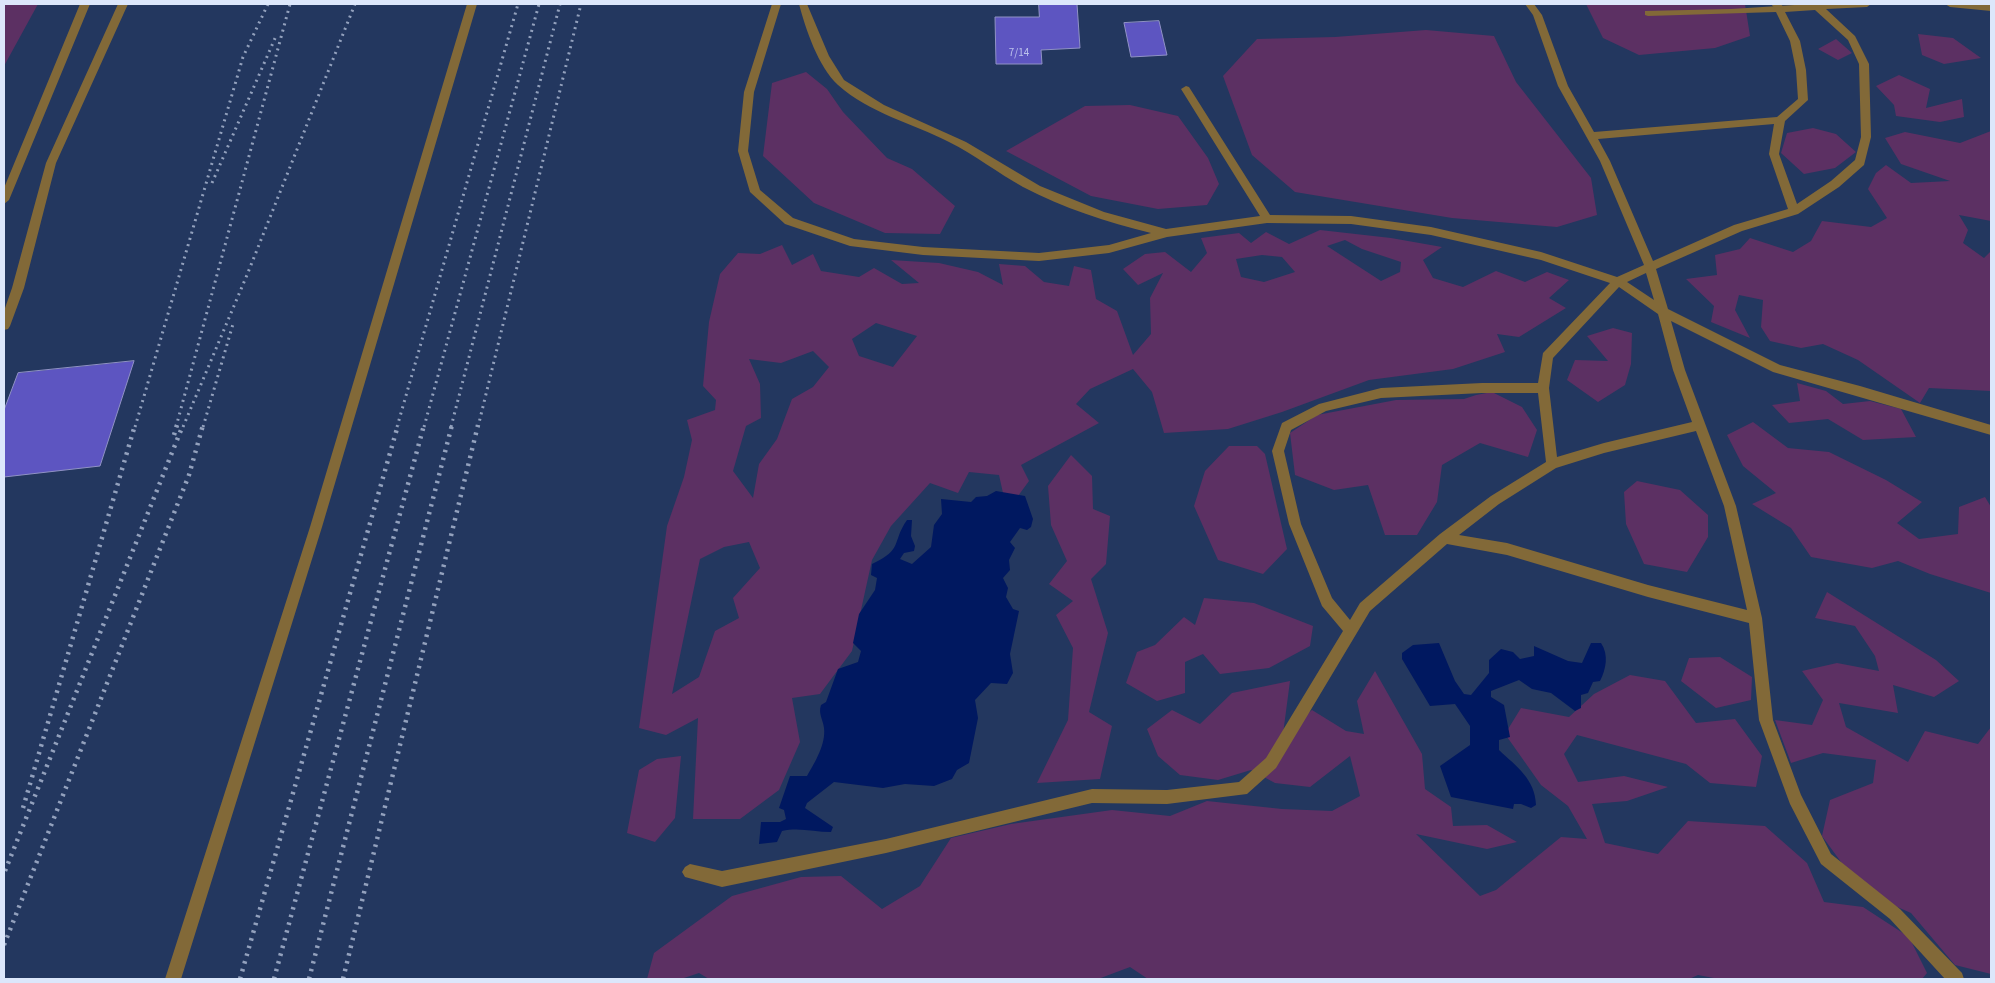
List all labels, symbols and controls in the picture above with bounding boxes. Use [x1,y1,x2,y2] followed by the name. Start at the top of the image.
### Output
[1009,47,1029,61] house number: 7/14

